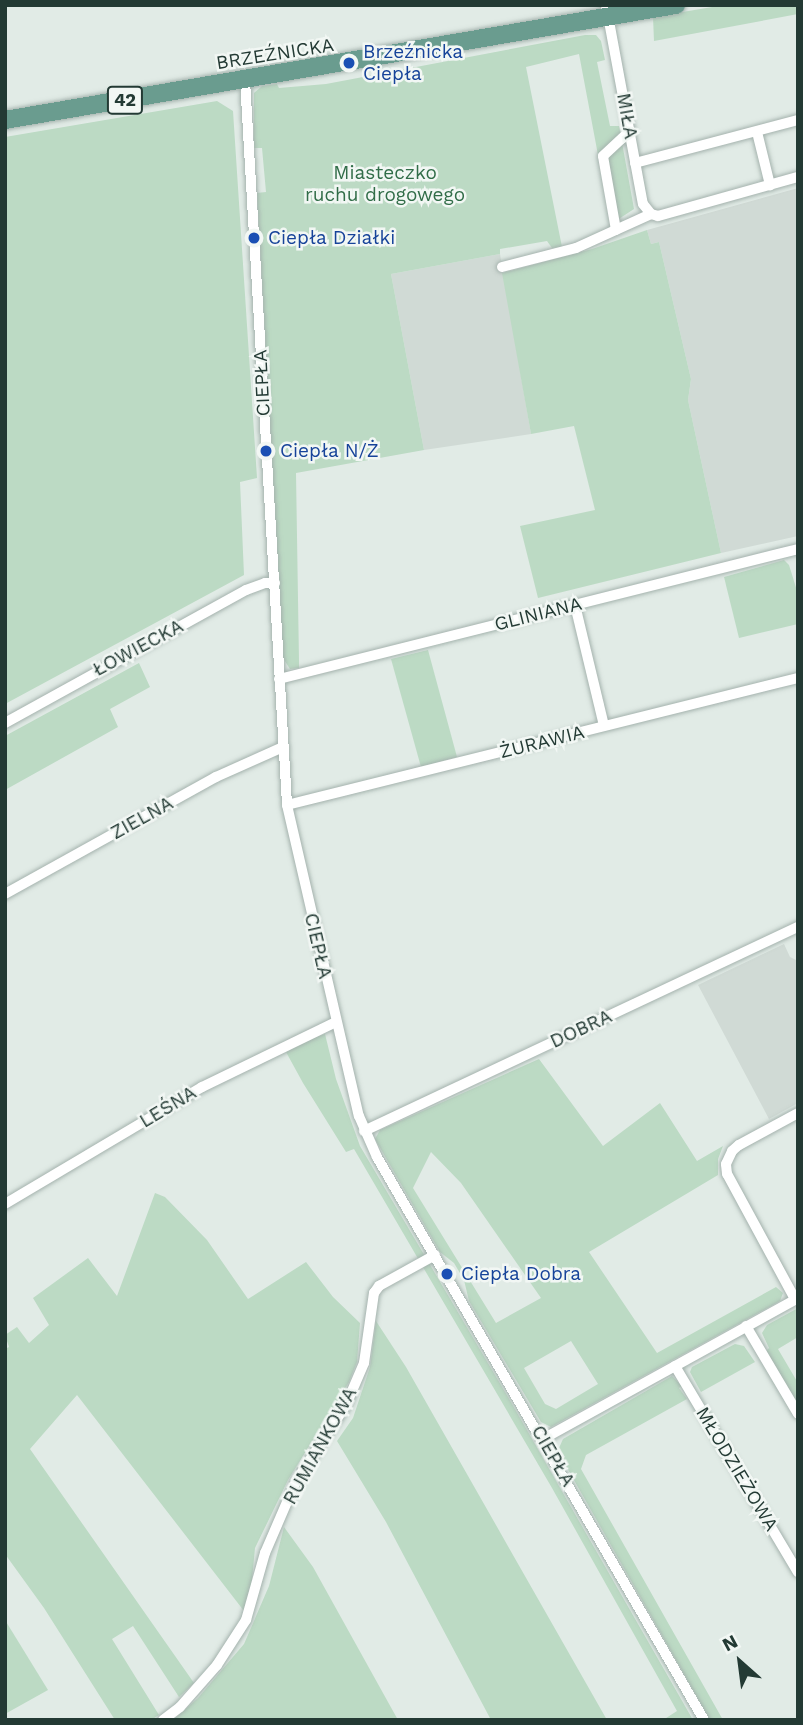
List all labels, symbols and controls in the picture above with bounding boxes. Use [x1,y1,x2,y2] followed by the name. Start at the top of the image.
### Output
[215,33,335,75] street label: BRZEŹNICKA
[363,41,463,85] place label: Brzeźnicka Ciepła
[341,55,357,71] marker: Brzeźnicka Ciepła
[106,86,144,114] road number: 42
[612,91,642,141] street label: MIŁA
[305,162,465,206] park label: Miasteczko ruchu drogowego
[268,227,396,249] place label: Ciepła Działki
[246,230,262,246] marker: Ciepła Działki
[249,349,275,417] street label: CIEPŁA
[280,440,379,462] place label: Ciepła N/Ż
[258,443,274,459] marker: Ciepła N/Ż
[492,592,584,636] street label: GLINIANA
[89,615,187,681] street label: ŁOWIECKA
[497,721,587,763] street label: ŻURAWIA
[107,792,177,844] street label: ZIELNA
[299,911,337,981] street label: CIEPŁA
[547,1005,615,1053] street label: DOBRA
[135,1081,201,1133] street label: LEŚNA
[461,1263,582,1285] place label: Ciepła Dobra
[439,1266,455,1282] marker: Ciepła Dobra
[278,1383,362,1509] street label: RUMIANKOWA
[691,1403,783,1535] street label: MŁODZIEŻOWA
[526,1421,580,1491] street label: CIEPŁA
[705,1627,775,1697] north arrow
[718,1630,742,1656] text: N

